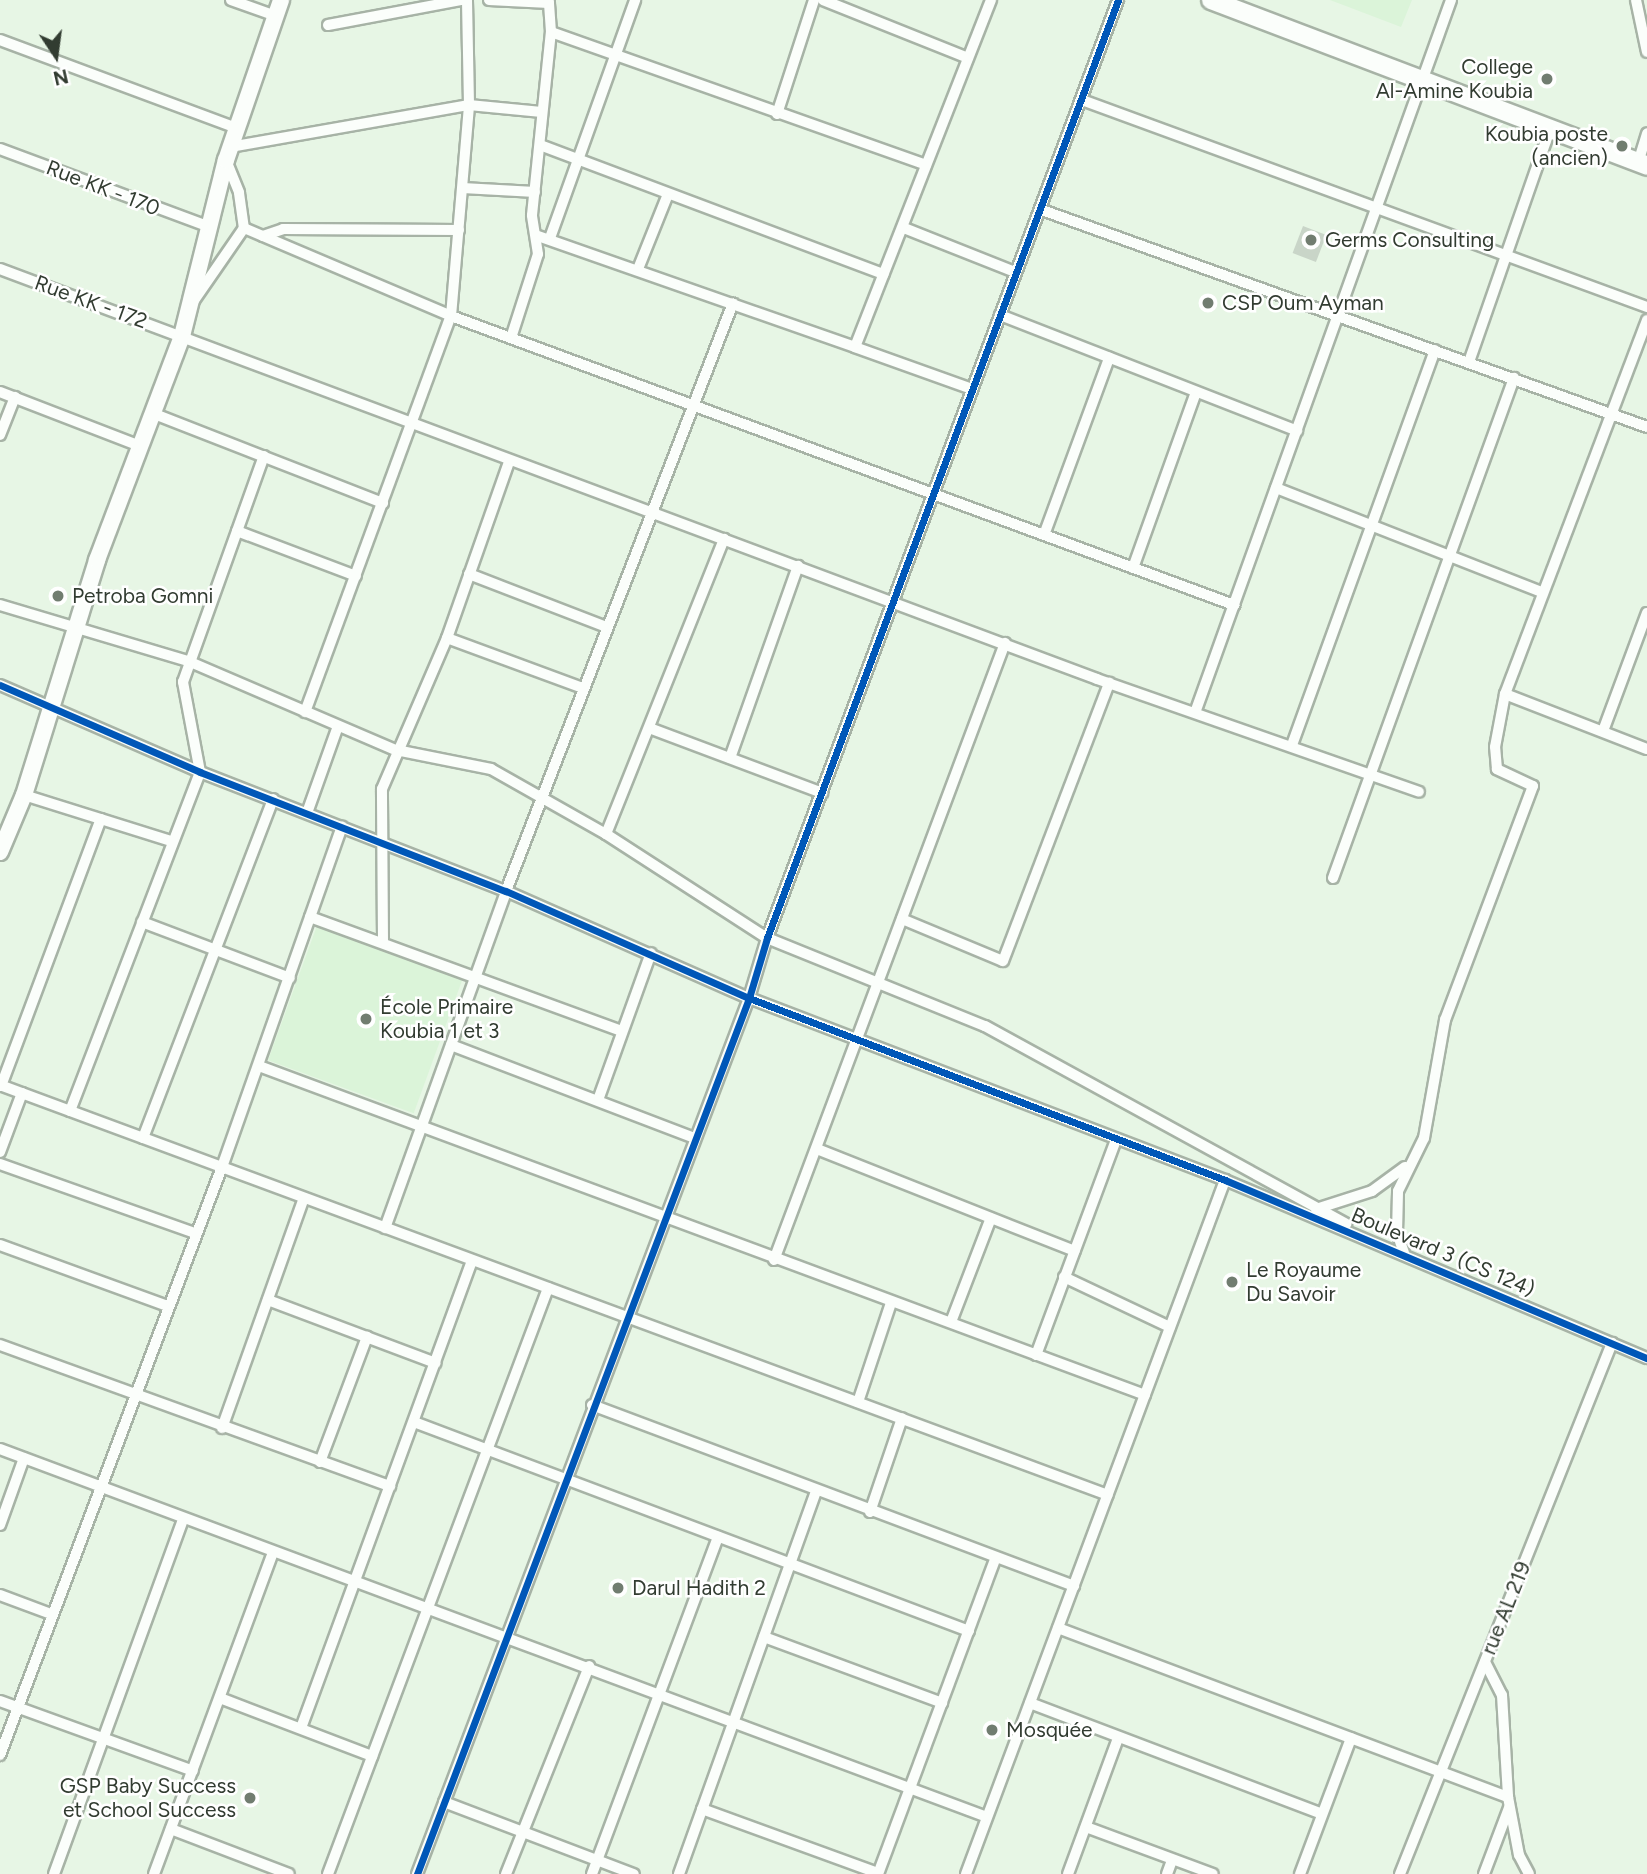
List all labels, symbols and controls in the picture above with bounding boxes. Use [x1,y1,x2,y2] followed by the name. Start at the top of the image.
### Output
[21,21,91,91] north arrow
[1376,54,1533,104] place label: College Al-Amine Koubia
[51,64,71,90] text: N
[1539,71,1555,87] marker: College Al-Amine Koubia
[1485,121,1608,171] place label: Koubia poste (ancien)
[1614,138,1630,154] marker: Koubia poste (ancien)
[43,155,163,221] street label: Rue KK - 170
[1325,227,1494,253] place label: Germs Consulting
[1303,232,1319,248] marker: Germs Consulting
[31,270,151,334] street label: Rue KK - 172
[1222,290,1384,316] place label: CSP Oum Ayman
[1200,295,1216,311] marker: CSP Oum Ayman
[72,583,213,609] place label: Petroba Gomni
[50,588,66,604] marker: Petroba Gomni
[380,994,513,1044] place label: École Primaire Koubia 1 et 3
[358,1011,374,1027] marker: École Primaire Koubia 1 et 3
[1348,1202,1538,1302] street label: Boulevard 3 (CS 124)
[1246,1257,1361,1307] place label: Le Royaume Du Savoir
[1224,1274,1240,1290] marker: Le Royaume Du Savoir
[1476,1558,1536,1658] street label: rue AL 219
[632,1575,766,1601] place label: Darul Hadith 2
[610,1580,626,1596] marker: Darul Hadith 2
[1006,1717,1093,1743] place label: Mosquée
[984,1722,1000,1738] marker: Mosquée
[60,1773,236,1823] place label: GSP Baby Success et School Success
[242,1790,258,1806] marker: GSP Baby Success et School Success

